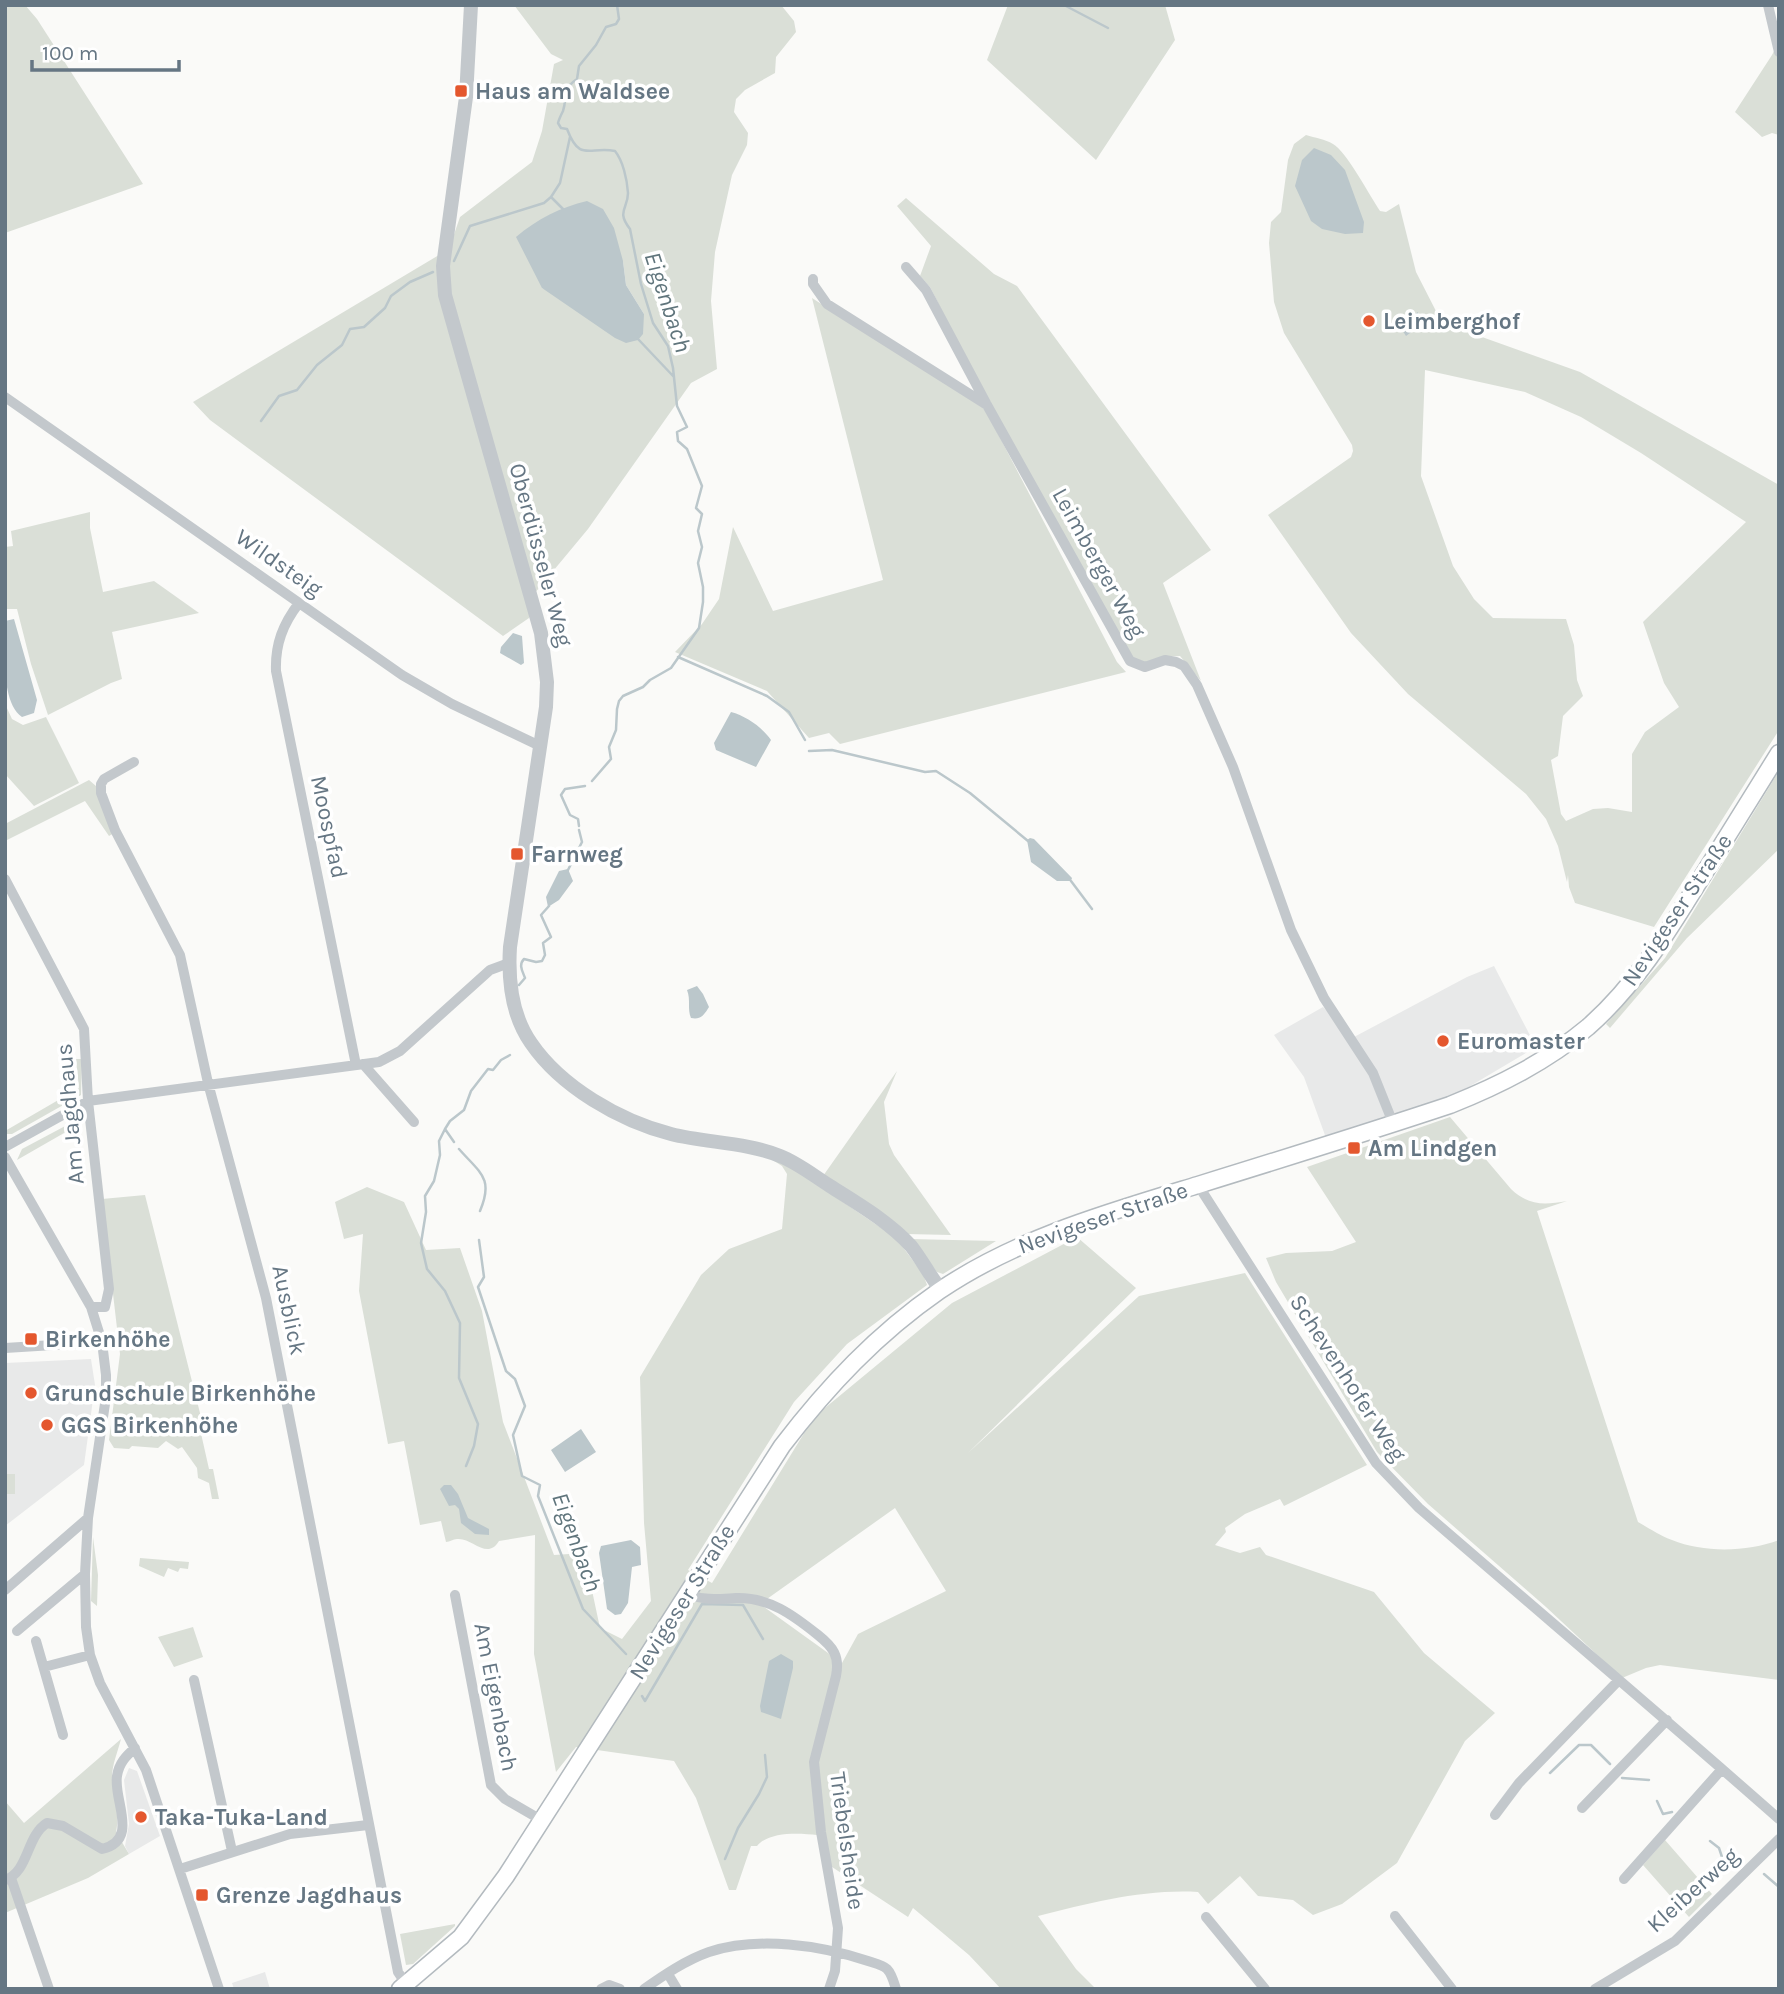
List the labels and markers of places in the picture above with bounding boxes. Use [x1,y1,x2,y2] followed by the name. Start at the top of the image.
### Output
[475,78,670,105] place label: Haus am Waldsee
[453,83,469,99] marker: Haus am Waldsee
[1383,308,1521,335] place label: Leimberghof
[1361,313,1377,329] marker: Leimberghof
[531,841,623,868] place label: Farnweg
[509,846,525,862] marker: Farnweg
[1457,1028,1585,1055] place label: Euromaster
[1435,1033,1451,1049] marker: Euromaster
[1368,1135,1497,1162] place label: Am Lindgen
[1346,1140,1362,1156] marker: Am Lindgen
[45,1326,170,1353] place label: Birkenhöhe
[23,1331,39,1347] marker: Birkenhöhe
[45,1380,316,1407] place label: Grundschule Birkenhöhe
[23,1385,39,1401] marker: Grundschule Birkenhöhe
[61,1412,238,1439] place label: GGS Birkenhöhe
[39,1417,55,1433] marker: GGS Birkenhöhe
[155,1804,328,1831] place label: Taka-Tuka-Land
[133,1809,149,1825] marker: Taka-Tuka-Land
[216,1882,402,1909] place label: Grenze Jagdhaus
[194,1887,210,1903] marker: Grenze Jagdhaus

